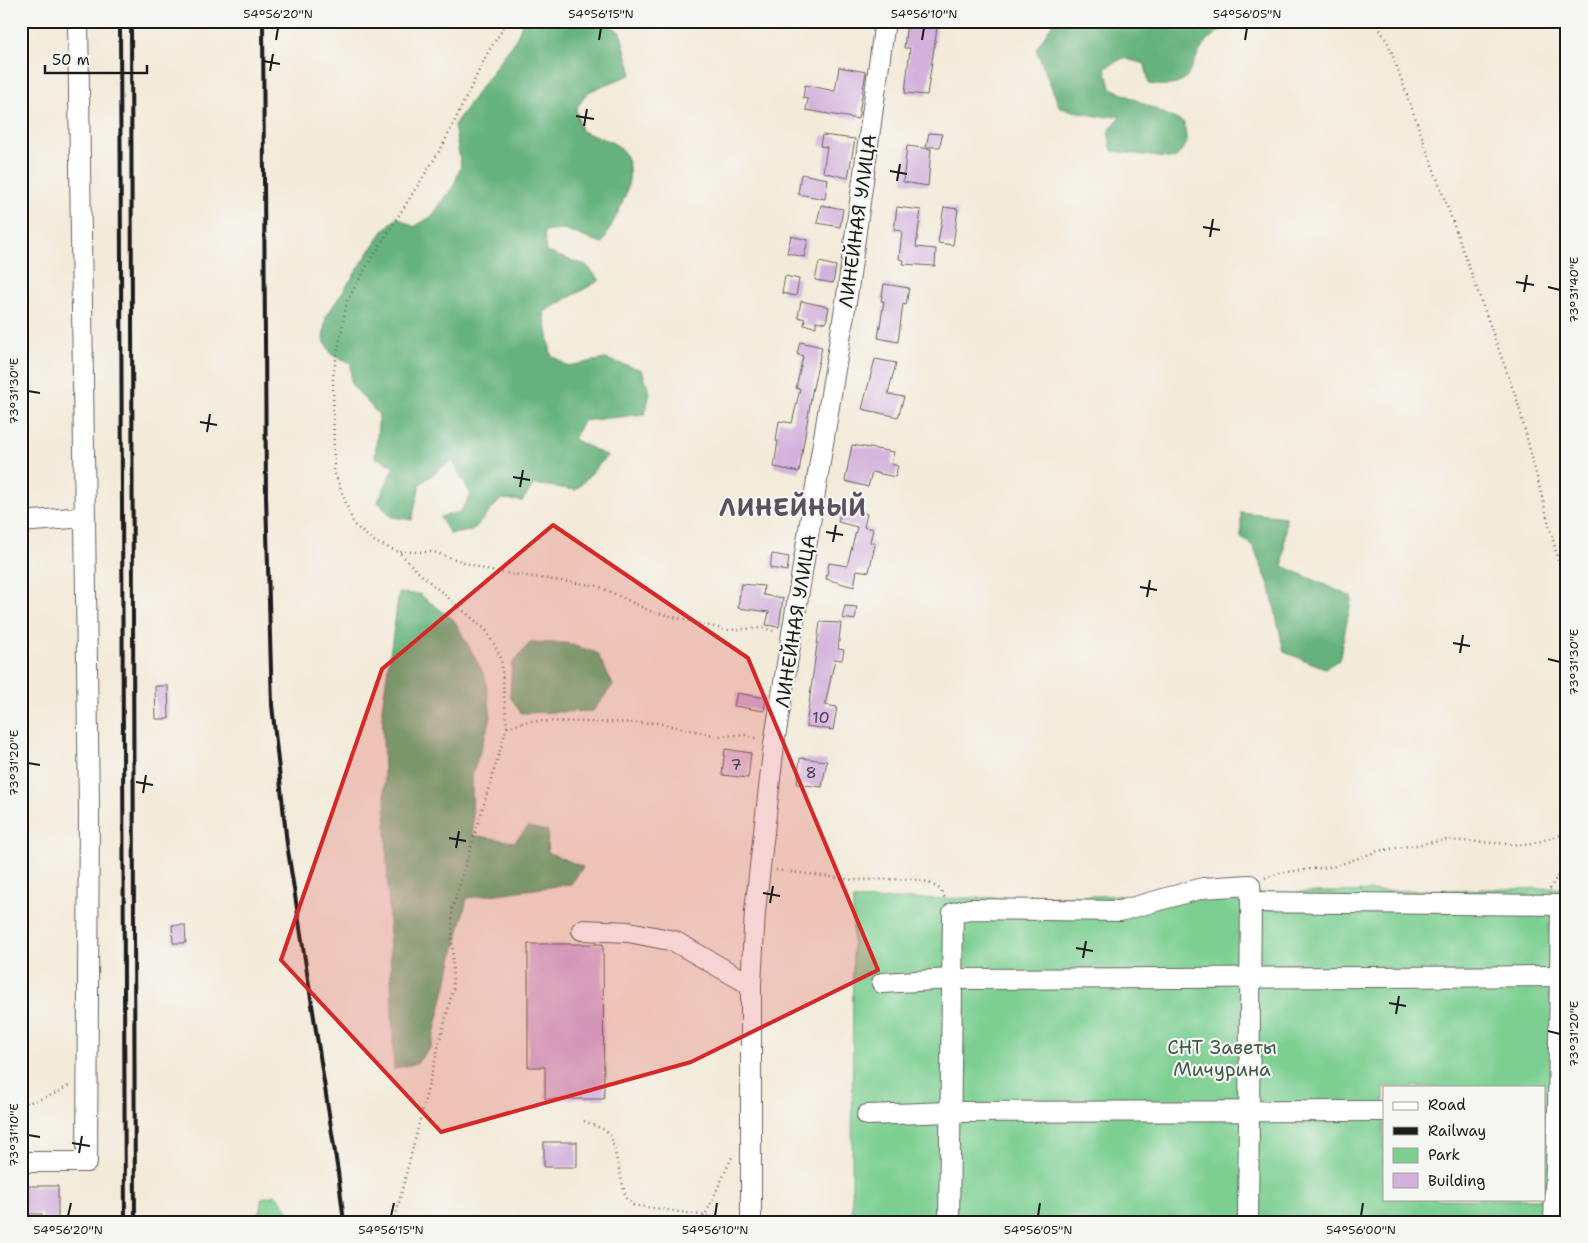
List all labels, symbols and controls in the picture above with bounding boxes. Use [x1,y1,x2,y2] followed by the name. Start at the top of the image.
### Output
[243,6,313,22] text: 54°56'20"N
[568,6,634,22] text: 54°56'15"N
[891,6,957,22] text: 54°56'10"N
[1213,6,1281,22] text: 54°56'05"N
[45,42,148,74] scale bar
[52,50,90,70] text: 50 m
[833,133,882,309] street label: ЛИНЕЙНАЯ УЛИЦА
[1566,257,1582,323] text: 73°31'40"E
[6,358,22,424] text: 73°31'30"E
[719,491,867,524] district label: ЛИНЕЙНЫЙ
[769,533,822,709] street label: ЛИНЕЙНАЯ УЛИЦА
[1566,629,1582,695] text: 73°31'30"E
[812,707,830,728] house number: 10
[6,730,22,796] text: 73°31'20"E
[730,754,742,775] house number: 7
[805,762,817,783] house number: 8
[1566,1001,1582,1067] text: 73°31'20"E
[1167,1035,1277,1082] park label: СНТ Заветы Мичурина
[1383,1086,1546,1200] legend
[1428,1095,1466,1115] text: Road
[6,1103,22,1167] text: 73°31'10"E
[1428,1121,1486,1141] text: Railway
[1428,1145,1460,1165] text: Park
[1428,1171,1485,1191] text: Building
[33,1222,103,1238] text: 54°56'20"N
[358,1222,424,1238] text: 54°56'15"N
[682,1222,748,1238] text: 54°56'10"N
[1004,1222,1072,1238] text: 54°56'05"N
[1326,1222,1396,1238] text: 54°56'00"N

